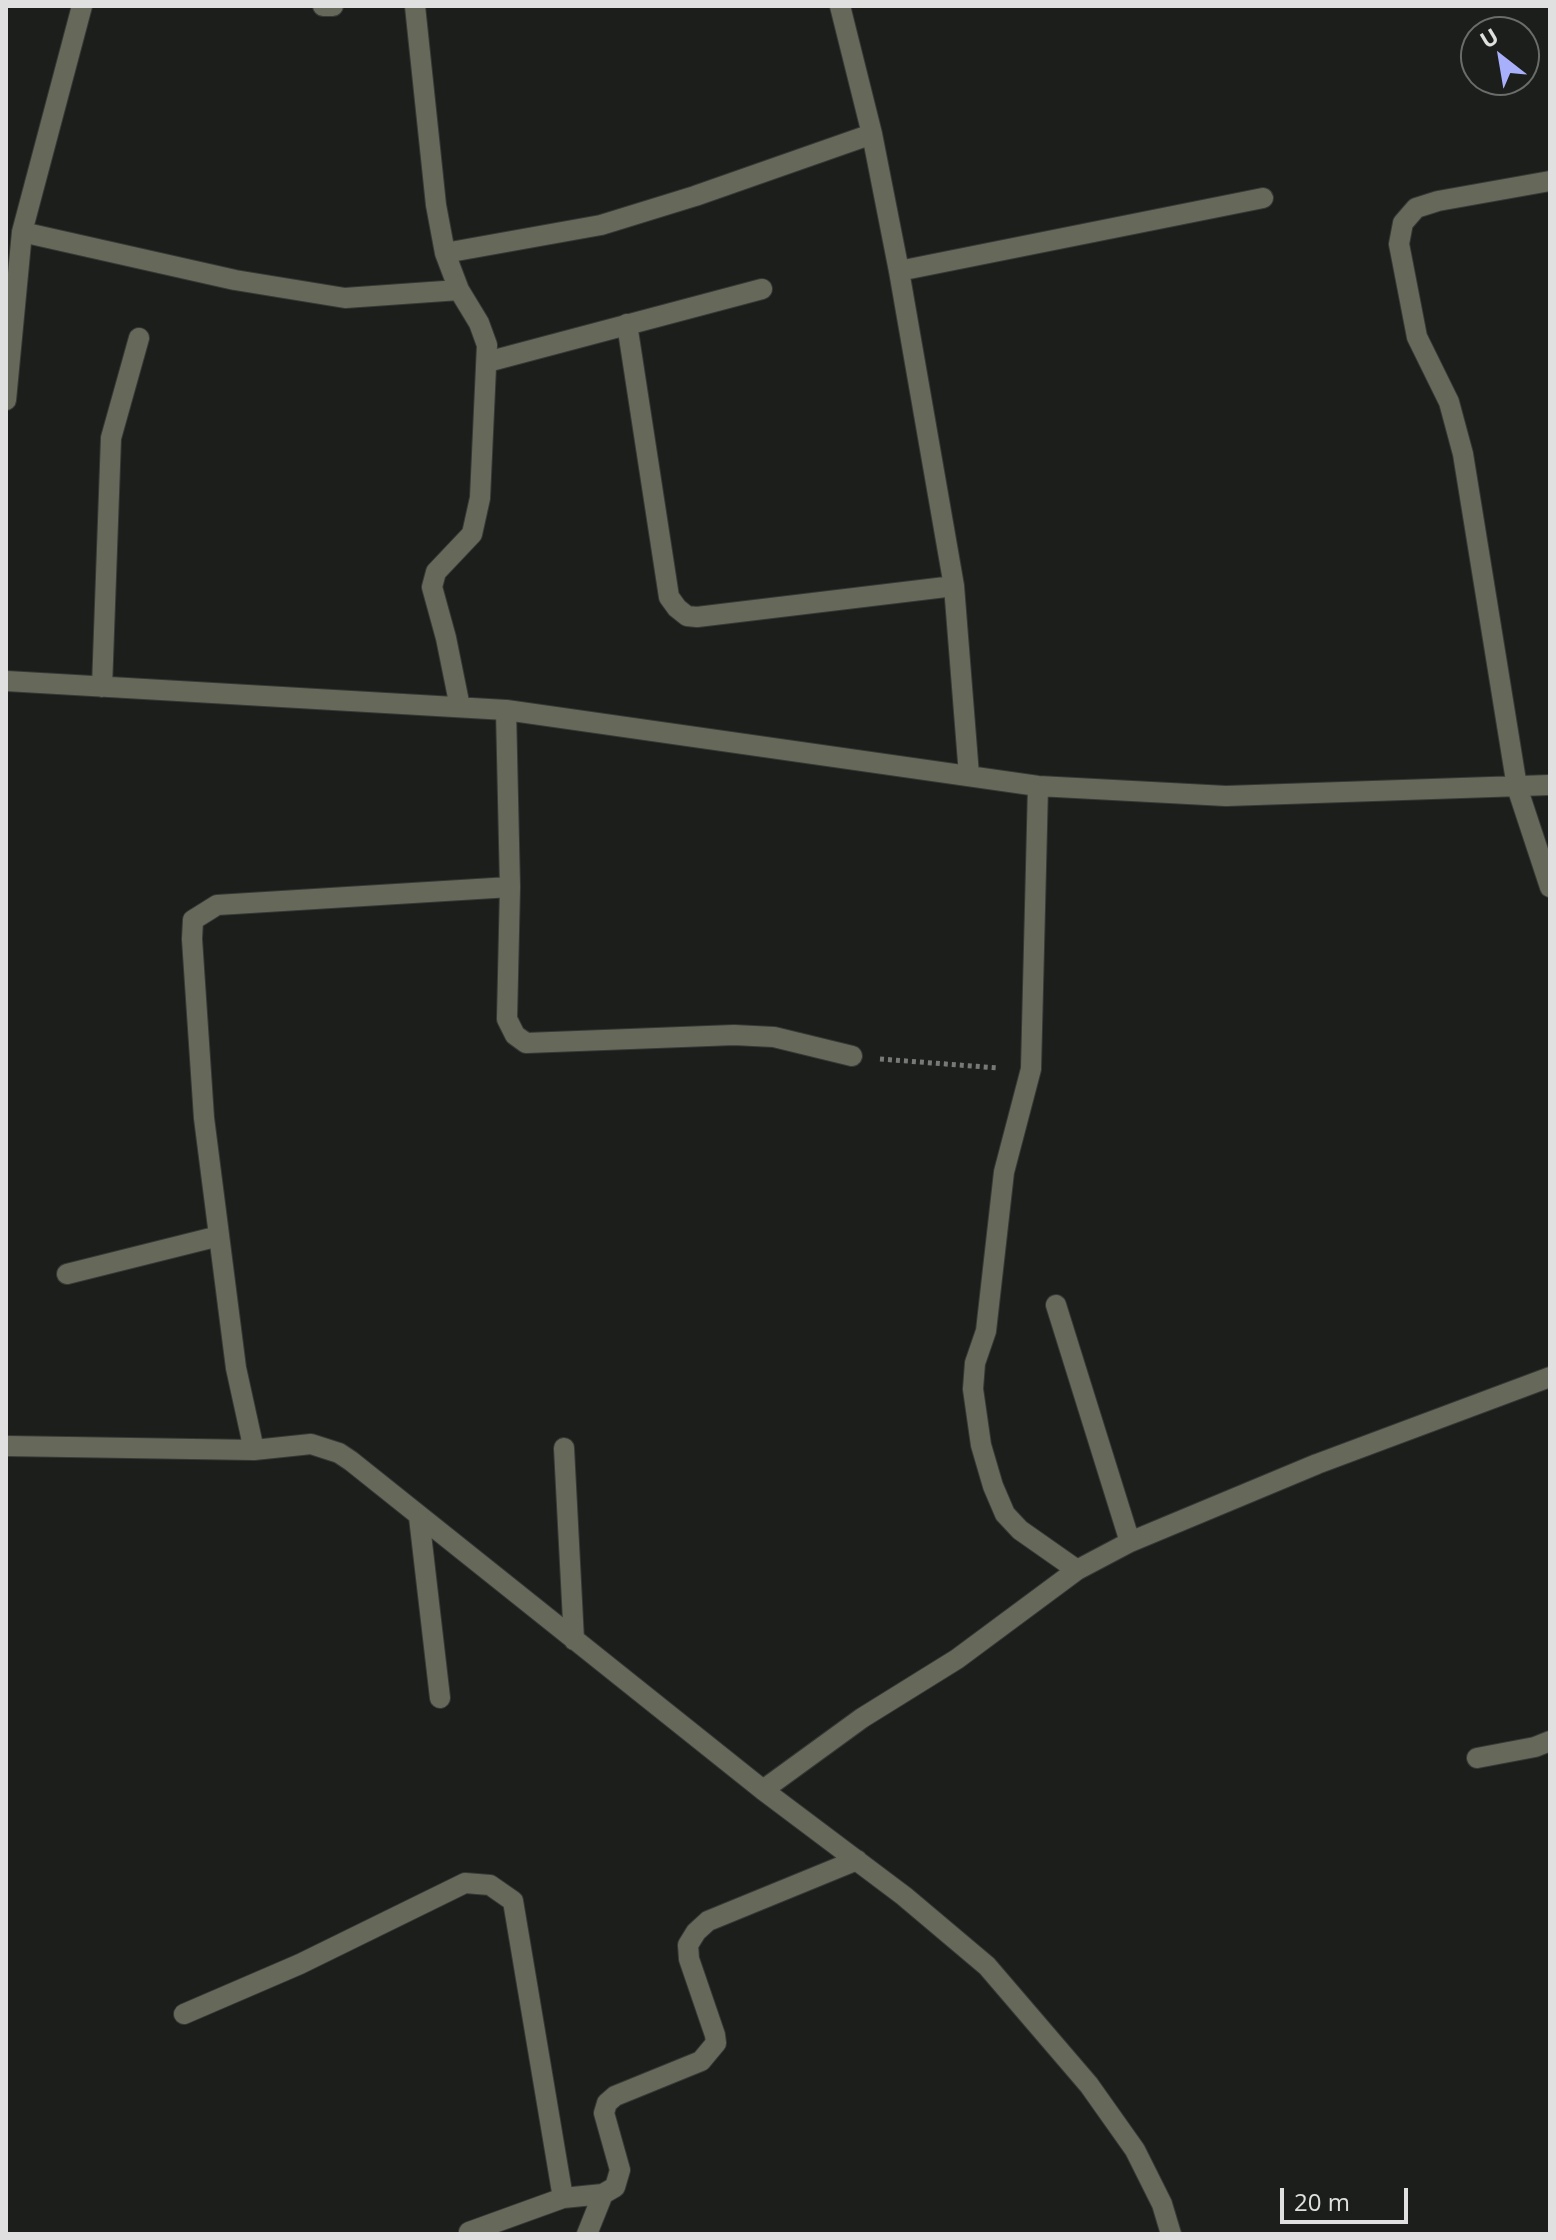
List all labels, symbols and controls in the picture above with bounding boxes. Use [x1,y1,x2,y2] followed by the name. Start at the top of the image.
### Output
[1460,16,1540,96] north arrow
[1474,20,1504,54] text: U
[1284,2172,1412,2222] scale bar
[1294,2185,1350,2218] text: 20 m

